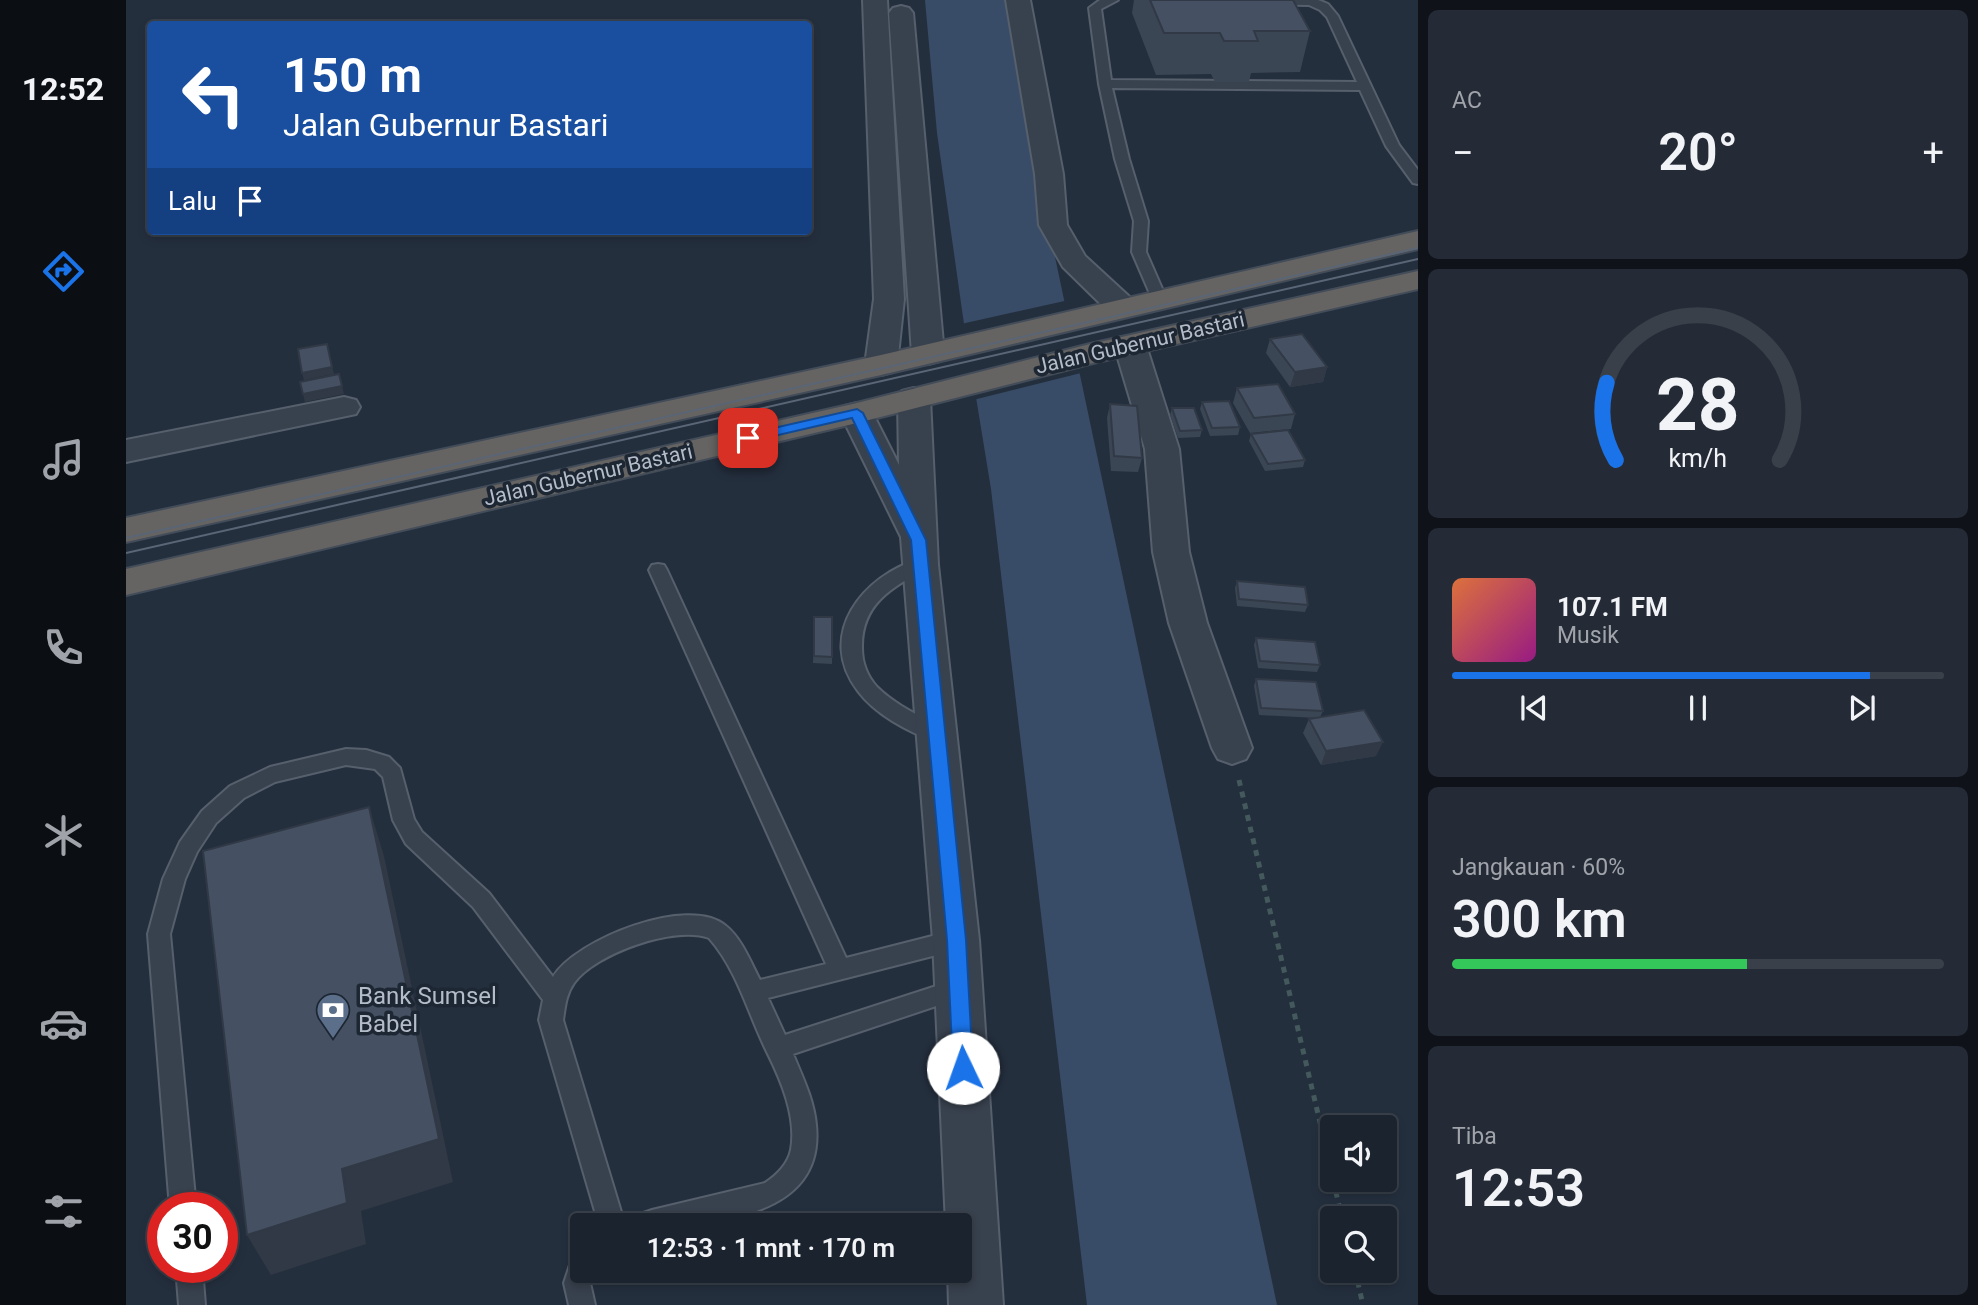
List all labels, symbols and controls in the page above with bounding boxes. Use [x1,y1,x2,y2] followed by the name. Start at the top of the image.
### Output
[283,47,422,104] text: 150 m
[168,49,259,140] icon: left
[22,70,104,108] text: 12:52
[1452,87,1482,114] text: AC
[283,106,609,144] text: Jalan Gubernur Bastari
[1658,122,1738,183] text: 20°
[1452,131,1474,175] text: −
[1922,131,1944,175] text: +
[231,182,269,220] icon: arrive
[168,186,217,216] text: Lalu
[39,247,88,296] icon: directions
[1033,307,1247,379] street label: Jalan Gubernur Bastari
[1656,362,1740,448] text: 28
[718,408,778,468] pin
[729,419,767,457] icon: arrive
[39,435,88,484] icon: music
[481,439,695,511] street label: Jalan Gubernur Bastari
[1669,443,1727,472] text: km/h
[1557,592,1668,622] text: 107.1 FM
[1557,622,1619,649] text: Musik
[39,623,88,672] icon: phone
[1515,689,1553,727] icon: previous
[1679,689,1717,727] icon: pause
[1843,689,1881,727] icon: next
[39,811,88,860] icon: climate
[1452,854,1625,881] text: Jangkauan · 60%
[1452,889,1627,950] text: 300 km
[358,982,497,1038] place label: Bank Sumsel Babel
[314,991,352,1040] bank icon: Bank Sumsel Babel
[39,999,88,1048] icon: car
[926,1031,1000,1105] position arrow
[1320,1115,1397,1283] map controls
[1320,1115,1397,1192] button: sound
[1452,1123,1497,1150] text: Tiba
[1452,1158,1585,1219] text: 12:53
[39,1187,88,1236] icon: filters
[147,1192,238,1283] speed limit sign: 30
[1320,1206,1397,1283] button: search
[647,1233,895,1263] text: 12:53 · 1 mnt · 170 m

